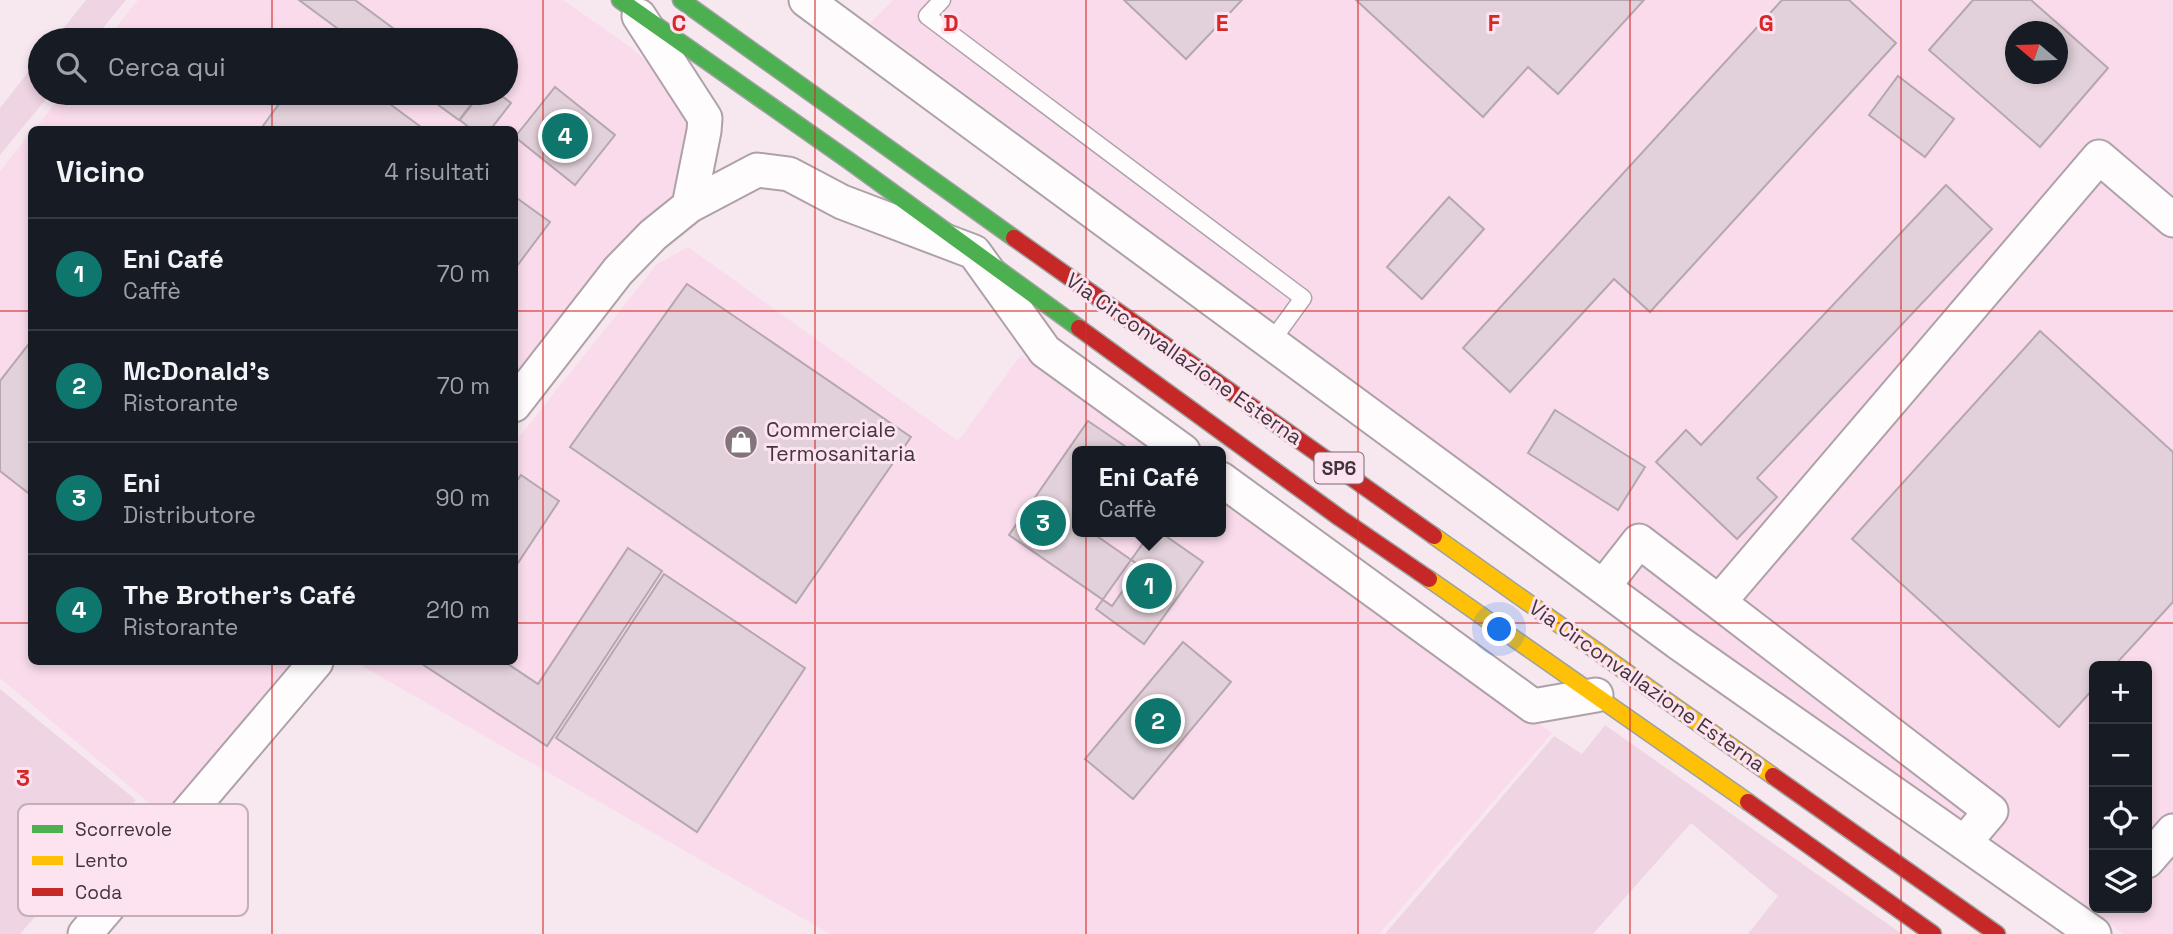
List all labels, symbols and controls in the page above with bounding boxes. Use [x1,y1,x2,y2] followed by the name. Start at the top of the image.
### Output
[672,8,686,38] text: C
[943,8,959,38] text: D
[1216,8,1228,38] text: E
[1488,8,1500,38] text: F
[1758,8,1774,38] text: G
[2005,21,2068,84] north arrow
[28,28,518,105] search box
[52,48,90,86] icon: search
[108,50,226,84] text: Cerca qui
[542,110,588,162] pin: 4
[56,152,145,191] text: Vicino
[384,157,490,187] text: 4 risultati
[123,242,224,276] text: Eni Café
[74,259,84,289] text: 1
[437,259,490,289] text: 70 m
[1061,267,1308,451] street label: Via Circonvallazione Esterna
[123,276,181,306] text: Caffè
[123,354,270,388] text: McDonald's
[72,371,86,401] text: 2
[437,371,490,401] text: 70 m
[123,388,238,418] text: Ristorante
[766,416,916,467] place label: Commerciale Termosanitaria
[722,423,760,461] shop icon: Commerciale Termosanitaria
[1072,446,1226,537] popup
[1314,453,1364,484] road number: SP6
[1099,460,1199,494] text: Eni Café
[123,466,160,500] text: Eni
[72,483,86,513] text: 3
[435,483,490,513] text: 90 m
[1099,494,1157,524] text: Caffè
[1020,497,1066,549] pin: 3
[123,500,256,530] text: Distributore
[1126,560,1172,612] pin: 1
[123,578,356,612] text: The Brother's Café
[1524,594,1771,778] street label: Via Circonvallazione Esterna
[72,595,86,625] text: 4
[426,595,490,625] text: 210 m
[123,612,238,642] text: Ristorante
[1482,612,1516,646] your location
[2089,661,2152,913] map controls
[2089,661,2152,724] button: +
[1135,695,1181,747] pin: 2
[2089,724,2152,787] button: −
[16,763,30,793] text: 3
[2089,787,2152,850] button: locate
[18,804,248,916] legend
[75,817,172,842] text: Scorrevole
[75,848,128,873] text: Lento
[2089,850,2152,913] button: layers
[75,880,122,905] text: Coda

